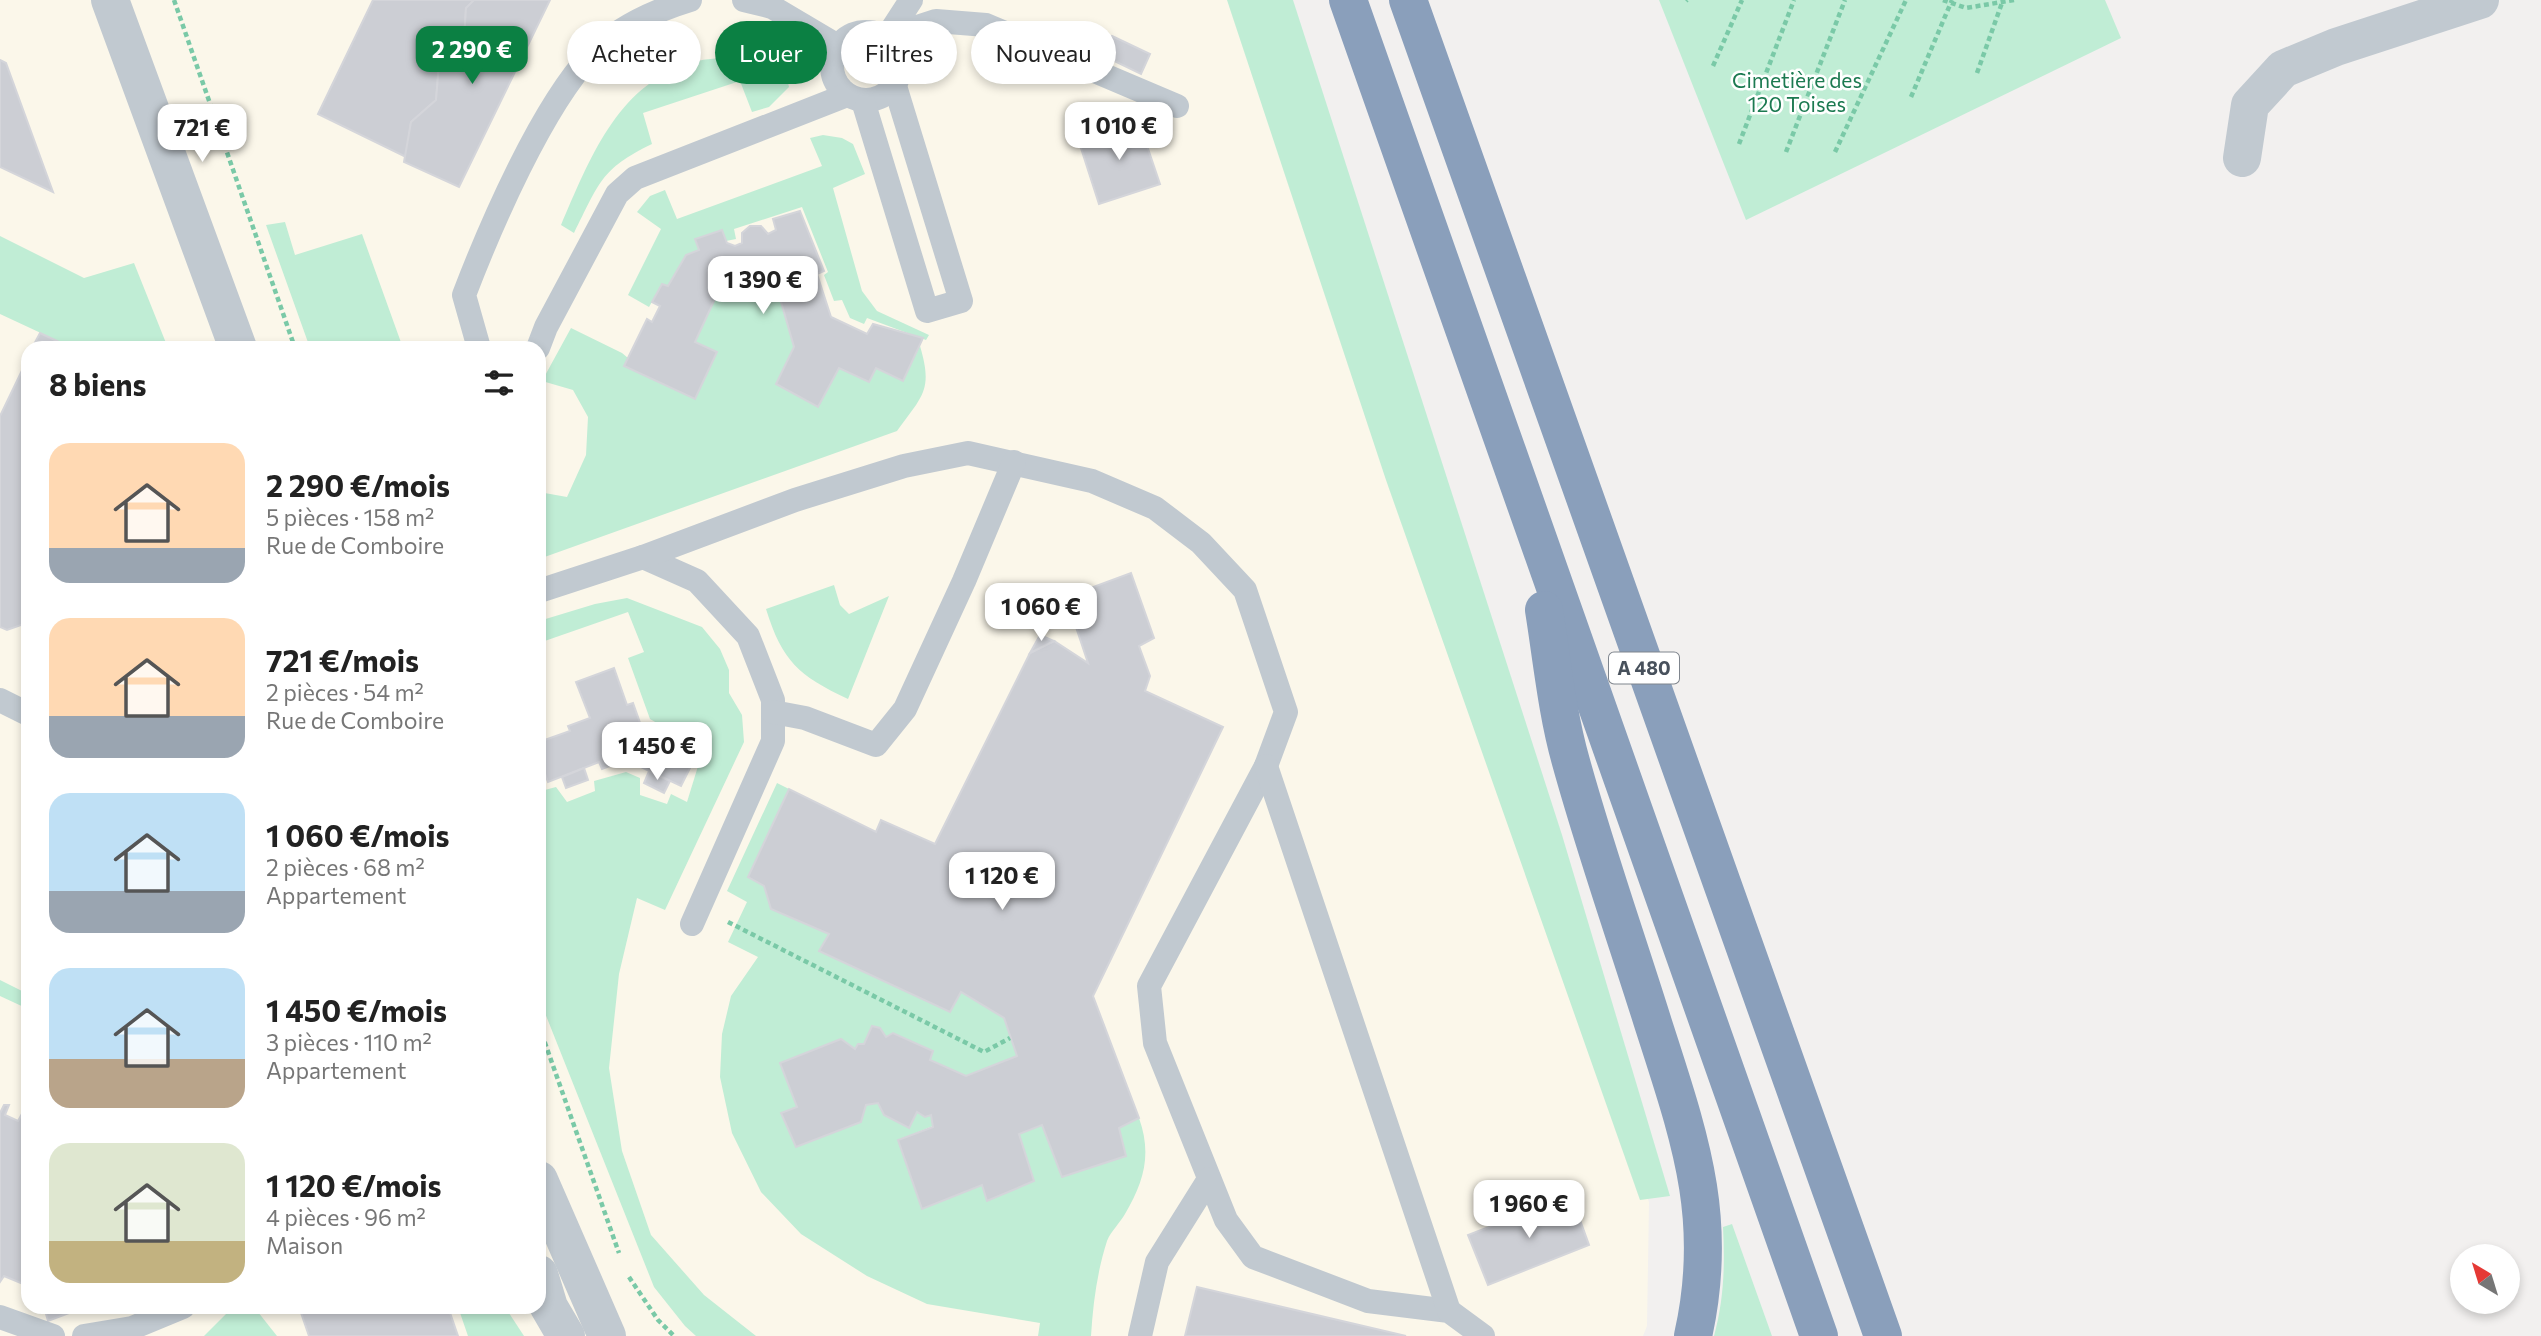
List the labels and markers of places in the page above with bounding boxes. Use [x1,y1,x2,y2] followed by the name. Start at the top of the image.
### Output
[407,27,537,86] pin: 2 290 €
[1054,102,1184,162] pin: 1 010 €
[153,104,251,164] pin: 721 €
[698,256,828,316] pin: 1 390 €
[976,584,1106,643] pin: 1 060 €
[592,722,722,782] pin: 1 450 €
[937,852,1067,912] pin: 1 120 €
[1464,1180,1594,1240] pin: 1 960 €

